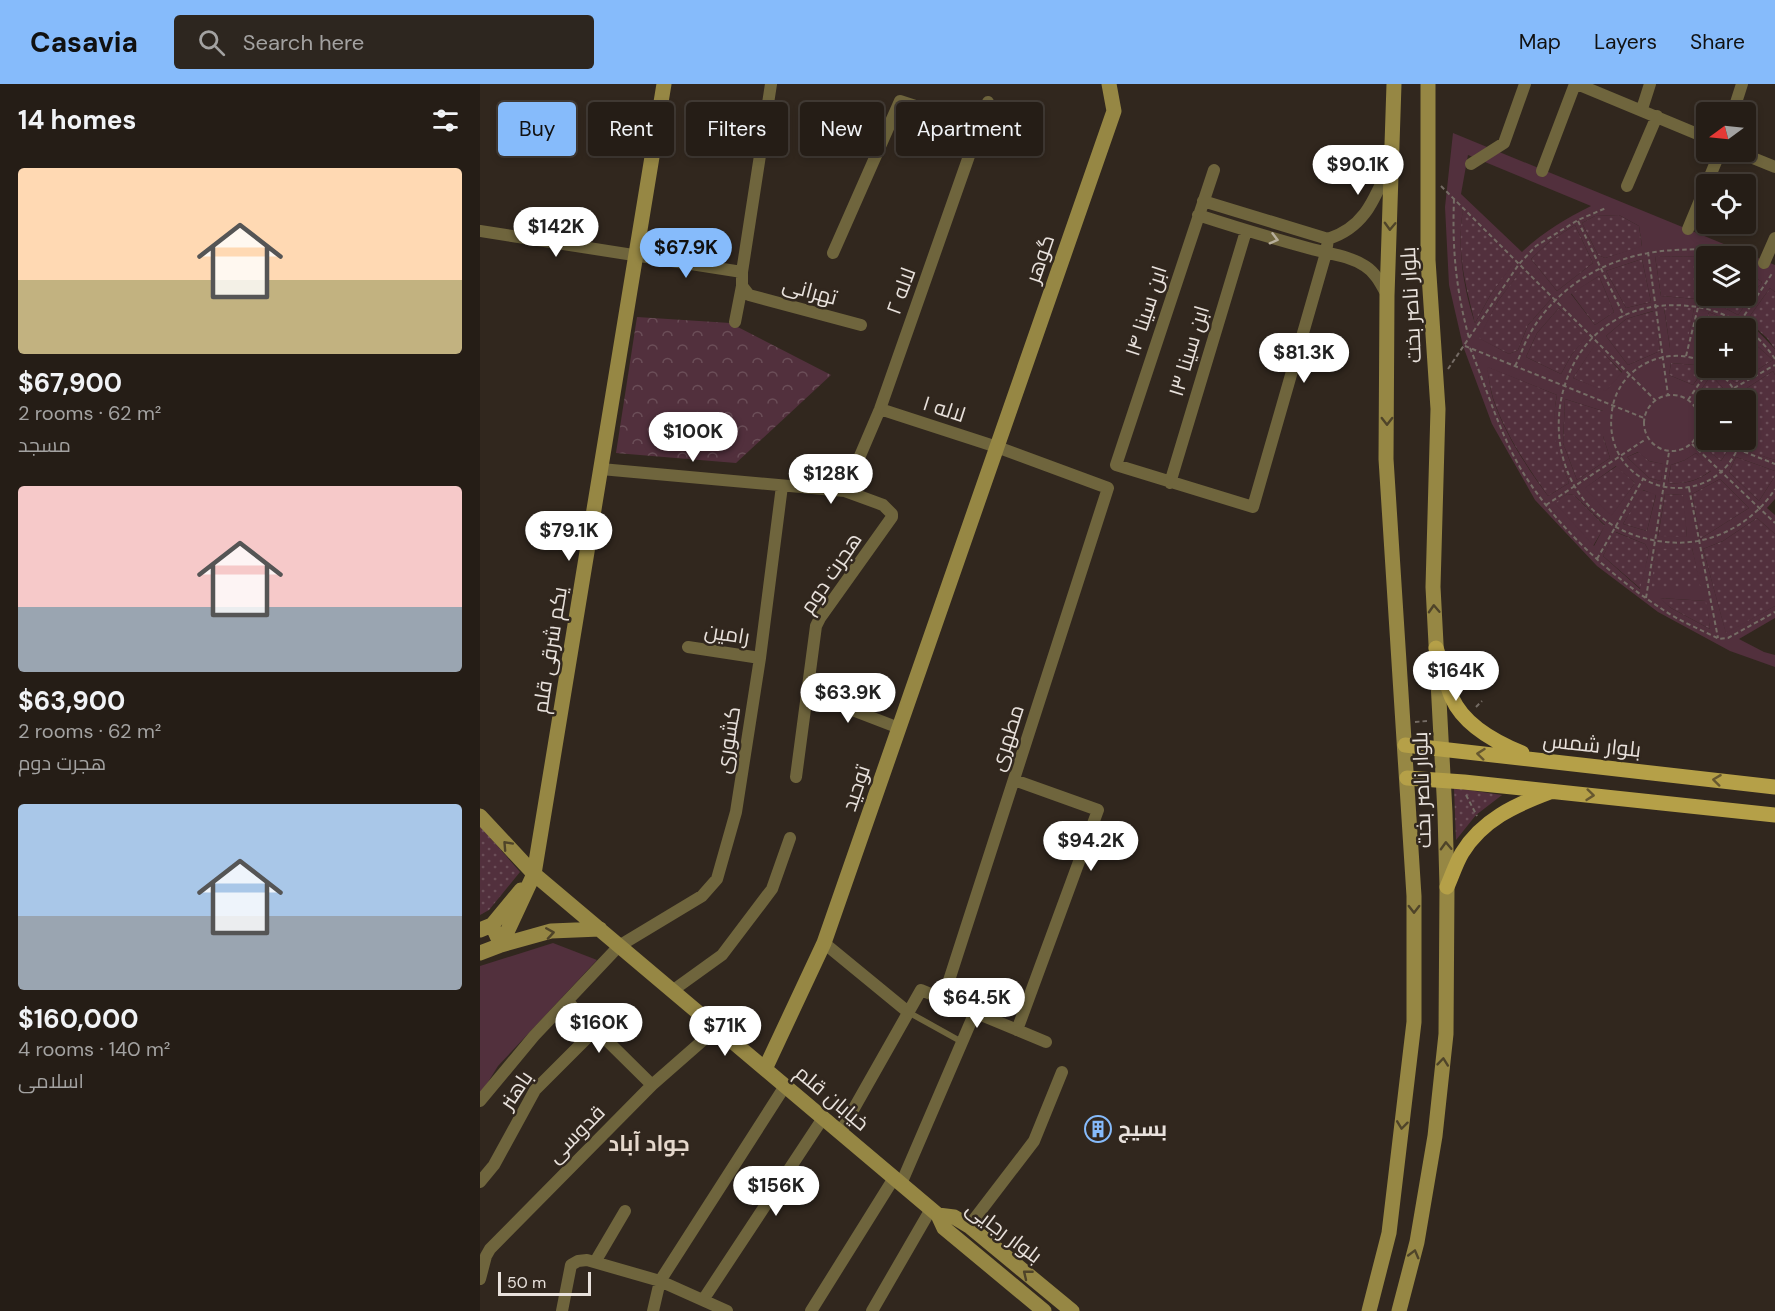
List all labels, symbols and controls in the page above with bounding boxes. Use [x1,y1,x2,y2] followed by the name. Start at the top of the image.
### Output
[174,15,594,69] search box
[30,24,138,61] text: Casavia
[195,26,228,59] icon: search
[243,28,364,57] text: Search here
[1519,28,1561,56] text: Map
[1594,28,1657,56] text: Layers
[1690,28,1745,56] text: Share
[498,102,576,156] chip: Buy
[588,102,674,156] chip: Rent
[686,102,788,156] chip: Filters
[800,102,884,156] chip: New
[896,102,1043,156] chip: Apartment
[1696,102,1756,162] north arrow
[1696,102,1756,450] map controls
[18,103,136,137] text: 14 homes
[429,104,462,137] icon: filters
[1309,145,1407,196] pin: $90.1K
[1327,151,1389,177] text: $90.1K
[1696,174,1756,234] button: locate
[186,207,294,315] icon: home
[514,207,598,258] pin: $142K
[528,213,584,239] text: $142K
[1383,222,1396,231] one-way arrow
[637,228,735,279] pin: $67.9K
[1018,231,1061,288] street label: گوهر
[1268,232,1279,244] one-way arrow
[654,234,718,260] text: $67.9K
[1394,246,1428,364] street label: بلوار ناصر بخت
[1696,246,1756,306] button: layers
[1118,262,1174,360] street label: ابن سینا ۱۴
[880,264,922,318] street label: لاله ۲
[780,270,841,312] street label: تهرانی
[1162,302,1216,400] street label: ابن سینا ۱۳
[1696,318,1756,378] button: +
[1255,333,1353,384] pin: $81.3K
[1273,339,1335,365] text: $81.3K
[18,366,122,400] text: $67,900
[919,389,969,429] street label: لاله ۱
[1696,390,1756,450] button: −
[18,400,161,426] text: 2 rooms · 62 m²
[651,412,735,463] pin: $100K
[1380,417,1393,426] one-way arrow
[663,418,723,444] text: $100K
[18,432,71,458] text: مسجد
[789,454,873,505] pin: $128K
[803,460,859,486] text: $128K
[520,511,618,562] pin: $79.1K
[539,517,599,543] text: $79.1K
[186,525,294,633] icon: home
[794,527,868,619] street label: هجرت دوم
[526,584,574,715] street label: یکم شرقی قلم
[1428,605,1441,614] one-way arrow
[702,617,752,651] street label: رامین
[1414,651,1498,702] pin: $164K
[1427,657,1485,683] text: $164K
[799,673,897,724] pin: $63.9K
[814,679,882,705] text: $63.9K
[18,684,125,718] text: $63,900
[983,701,1031,775] street label: مطهری
[709,704,747,776] street label: کشوری
[18,718,161,744] text: 2 rooms · 62 m²
[1541,726,1643,764] street label: بلوار شمس
[1406,731,1438,849] street label: بلوار ناصر بخت
[1477,748,1486,761] one-way arrow
[18,750,106,776] text: هجرت دوم
[835,761,877,815] street label: توحید
[1712,774,1721,787] one-way arrow
[1586,788,1595,801] one-way arrow
[1042,821,1140,872] pin: $94.2K
[1057,827,1125,853] text: $94.2K
[503,841,514,852] one-way arrow
[1439,841,1452,850] one-way arrow
[186,843,294,951] icon: home
[1408,905,1420,914] one-way arrow
[545,927,554,939] one-way arrow
[928,978,1026,1029] pin: $64.5K
[943,984,1011,1010] text: $64.5K
[18,1002,138,1036] text: $160,000
[557,1003,641,1054] pin: $160K
[689,1006,761,1057] pin: $71K
[569,1009,629,1035] text: $160K
[703,1012,747,1038] text: $71K
[18,1036,170,1062] text: 4 rooms · 140 m²
[1436,1057,1449,1066] one-way arrow
[789,1059,875,1137] street label: خیابان قلم
[492,1065,539,1116] street label: باهنر
[18,1068,84,1094] text: اسلامی
[541,1099,611,1169] street label: قدوسی
[1083,1114,1113,1144] building icon: بسیج
[1118,1115,1167,1143] place label: بسیج
[1397,1120,1409,1129] one-way arrow
[608,1129,690,1158] district label: جواد آباد
[734,1166,818,1217] pin: $156K
[747,1172,805,1198] text: $156K
[960,1194,1048,1270] street label: بلوار رجایی
[1407,1250,1420,1260] one-way arrow
[498,1269,591,1296] scale bar
[1023,1270,1034,1281] one-way arrow
[507,1272,546,1293] text: 50 m

